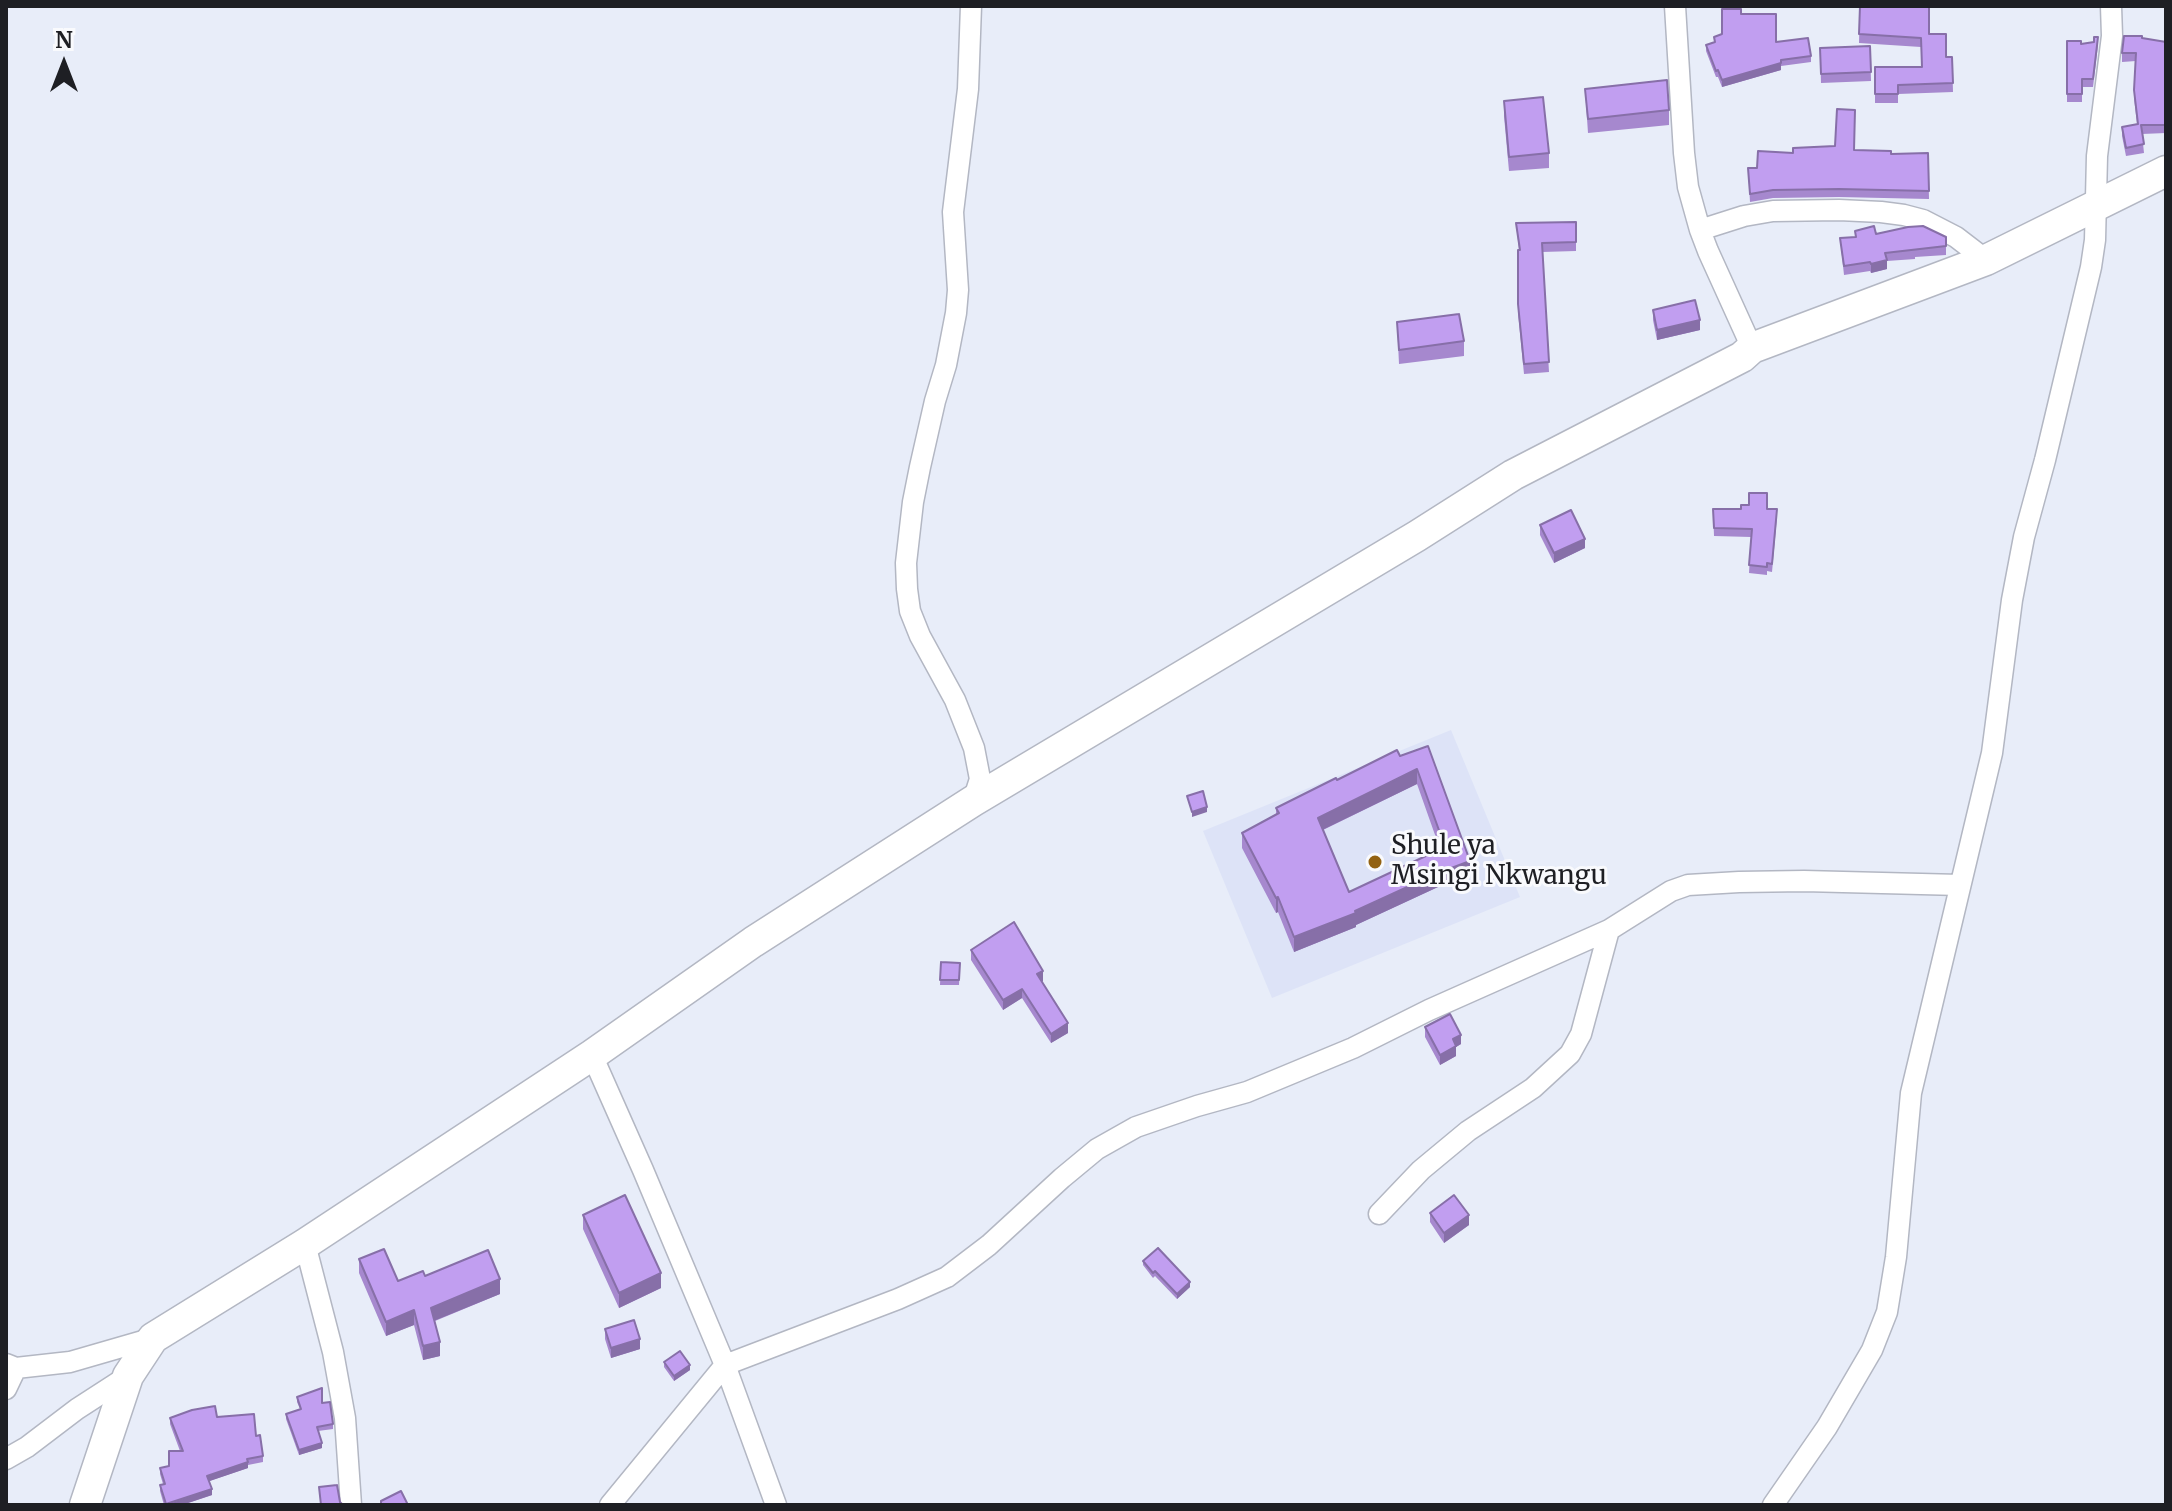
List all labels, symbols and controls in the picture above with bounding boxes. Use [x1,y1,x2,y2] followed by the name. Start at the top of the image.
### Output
[24,24,104,104] north arrow
[55,26,73,54] text: N
[1391,831,1607,892] place label: Shule ya Msingi Nkwangu
[1366,853,1384,871] marker: Shule ya Msingi Nkwangu

